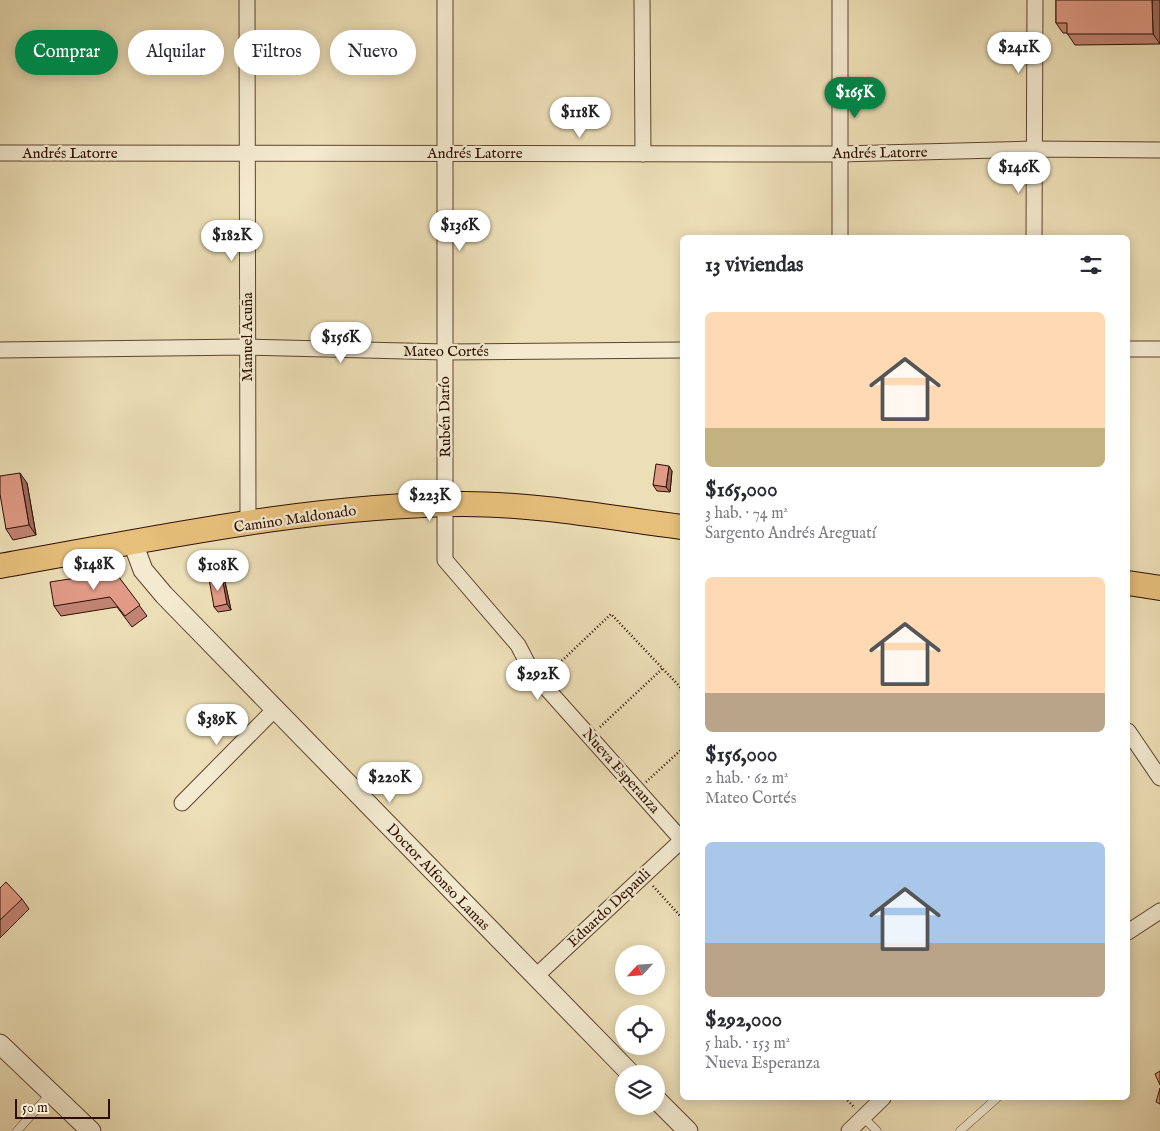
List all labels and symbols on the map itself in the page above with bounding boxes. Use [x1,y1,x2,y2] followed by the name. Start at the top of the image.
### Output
[984,32,1054,74] pin: $241K
[820,76,890,119] pin: $165K
[545,96,615,139] pin: $118K
[831,143,928,163] street label: Andrés Latorre
[21,144,118,163] street label: Andrés Latorre
[426,144,523,163] street label: Andrés Latorre
[984,152,1054,194] pin: $146K
[425,210,495,252] pin: $136K
[197,220,267,262] pin: $182K
[238,292,257,382] street label: Manuel Acuña
[306,322,376,364] pin: $156K
[403,342,489,361] street label: Mateo Cortés
[435,376,455,458] street label: Rubén Darío
[395,480,465,522] pin: $223K
[233,501,357,537] street label: Camino Maldonado
[59,548,129,591] pin: $148K
[183,550,253,592] pin: $108K
[503,658,573,701] pin: $292K
[182,704,252,746] pin: $389K
[578,725,664,818] street label: Nueva Esperanza
[355,762,425,804] pin: $220K
[382,820,494,934] street label: Doctor Alfonso Lamas
[563,865,655,951] street label: Eduardo Depauli
[615,945,665,995] north arrow
[15,1096,110,1119] scale bar

